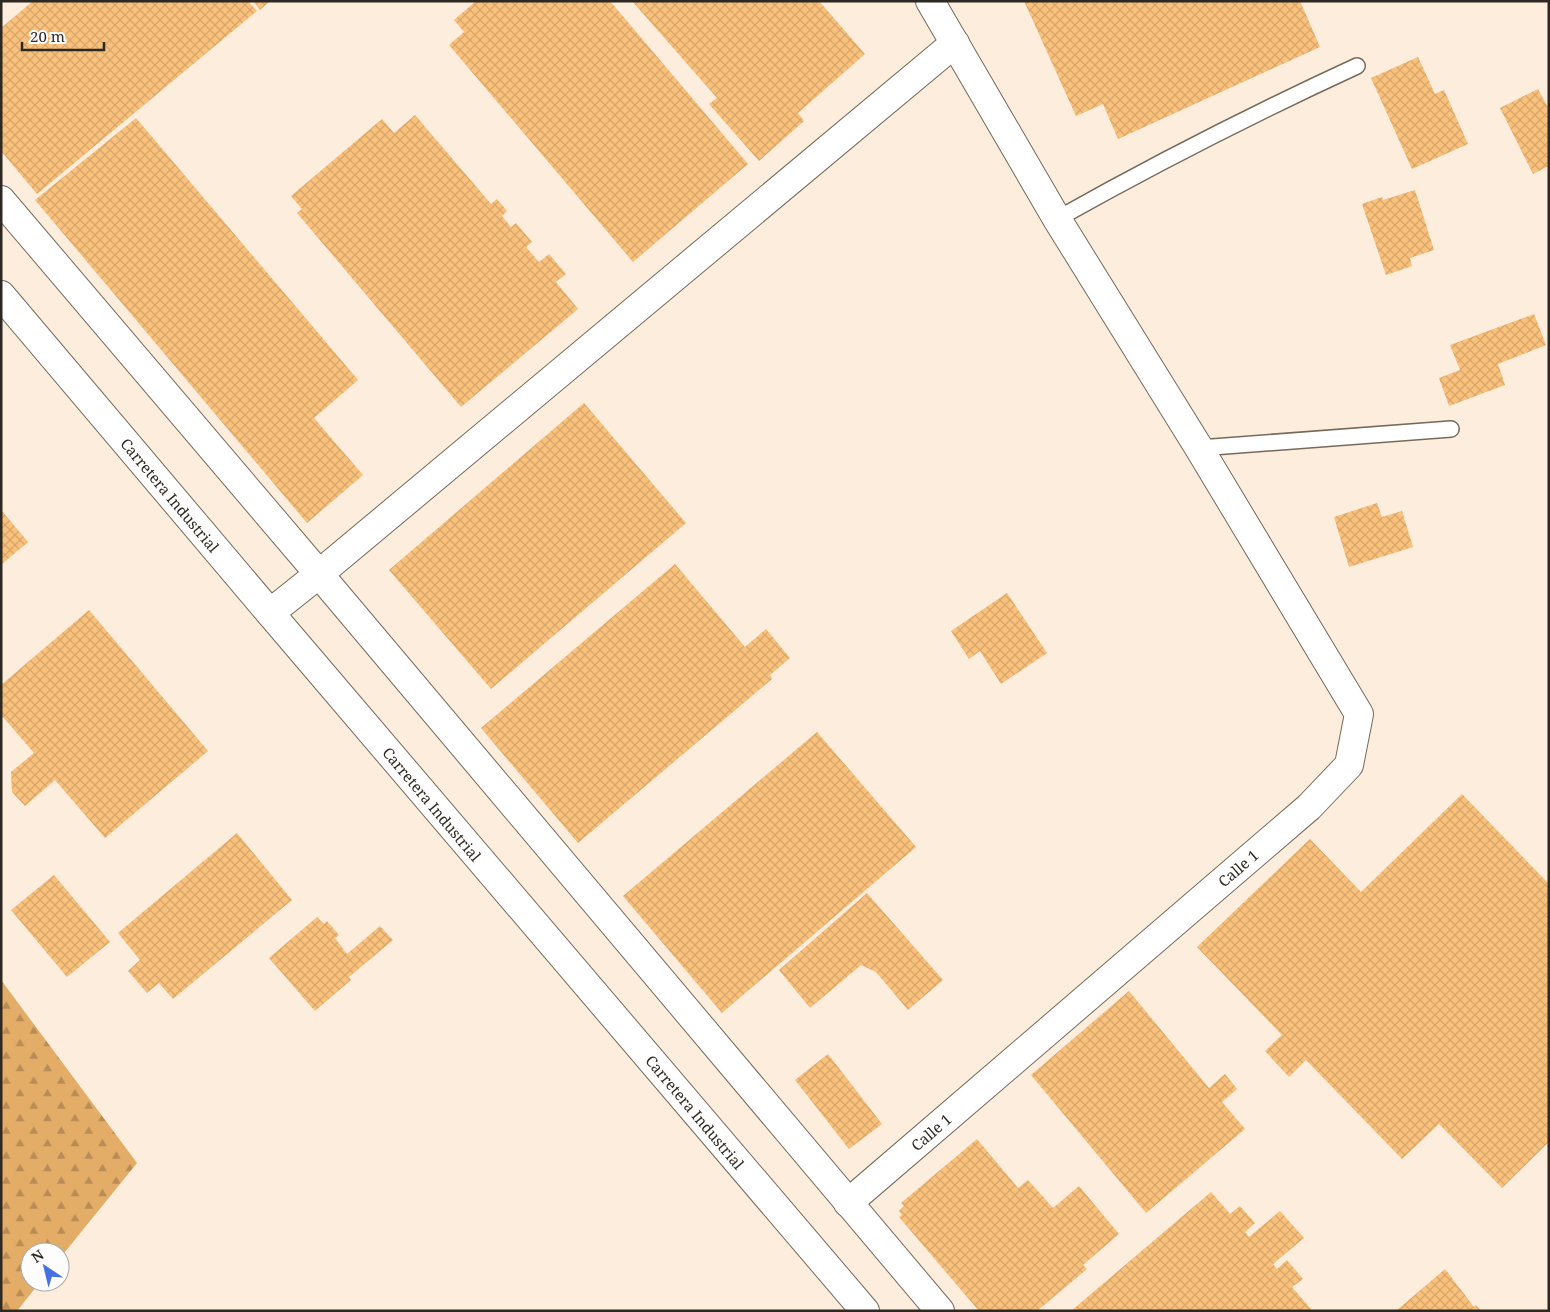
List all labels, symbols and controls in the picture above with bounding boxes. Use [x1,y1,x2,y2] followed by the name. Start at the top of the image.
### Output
[22,20,105,52] scale bar
[30,26,65,46] text: 20 m
[116,434,224,557] street label: Carretera Industrial
[378,743,486,866] street label: Carretera Industrial
[1214,845,1262,891] street label: Calle 1
[641,1051,749,1174] street label: Carretera Industrial
[907,1109,955,1155] street label: Calle 1
[20,1242,70,1292] north arrow
[27,1245,47,1267] text: N

